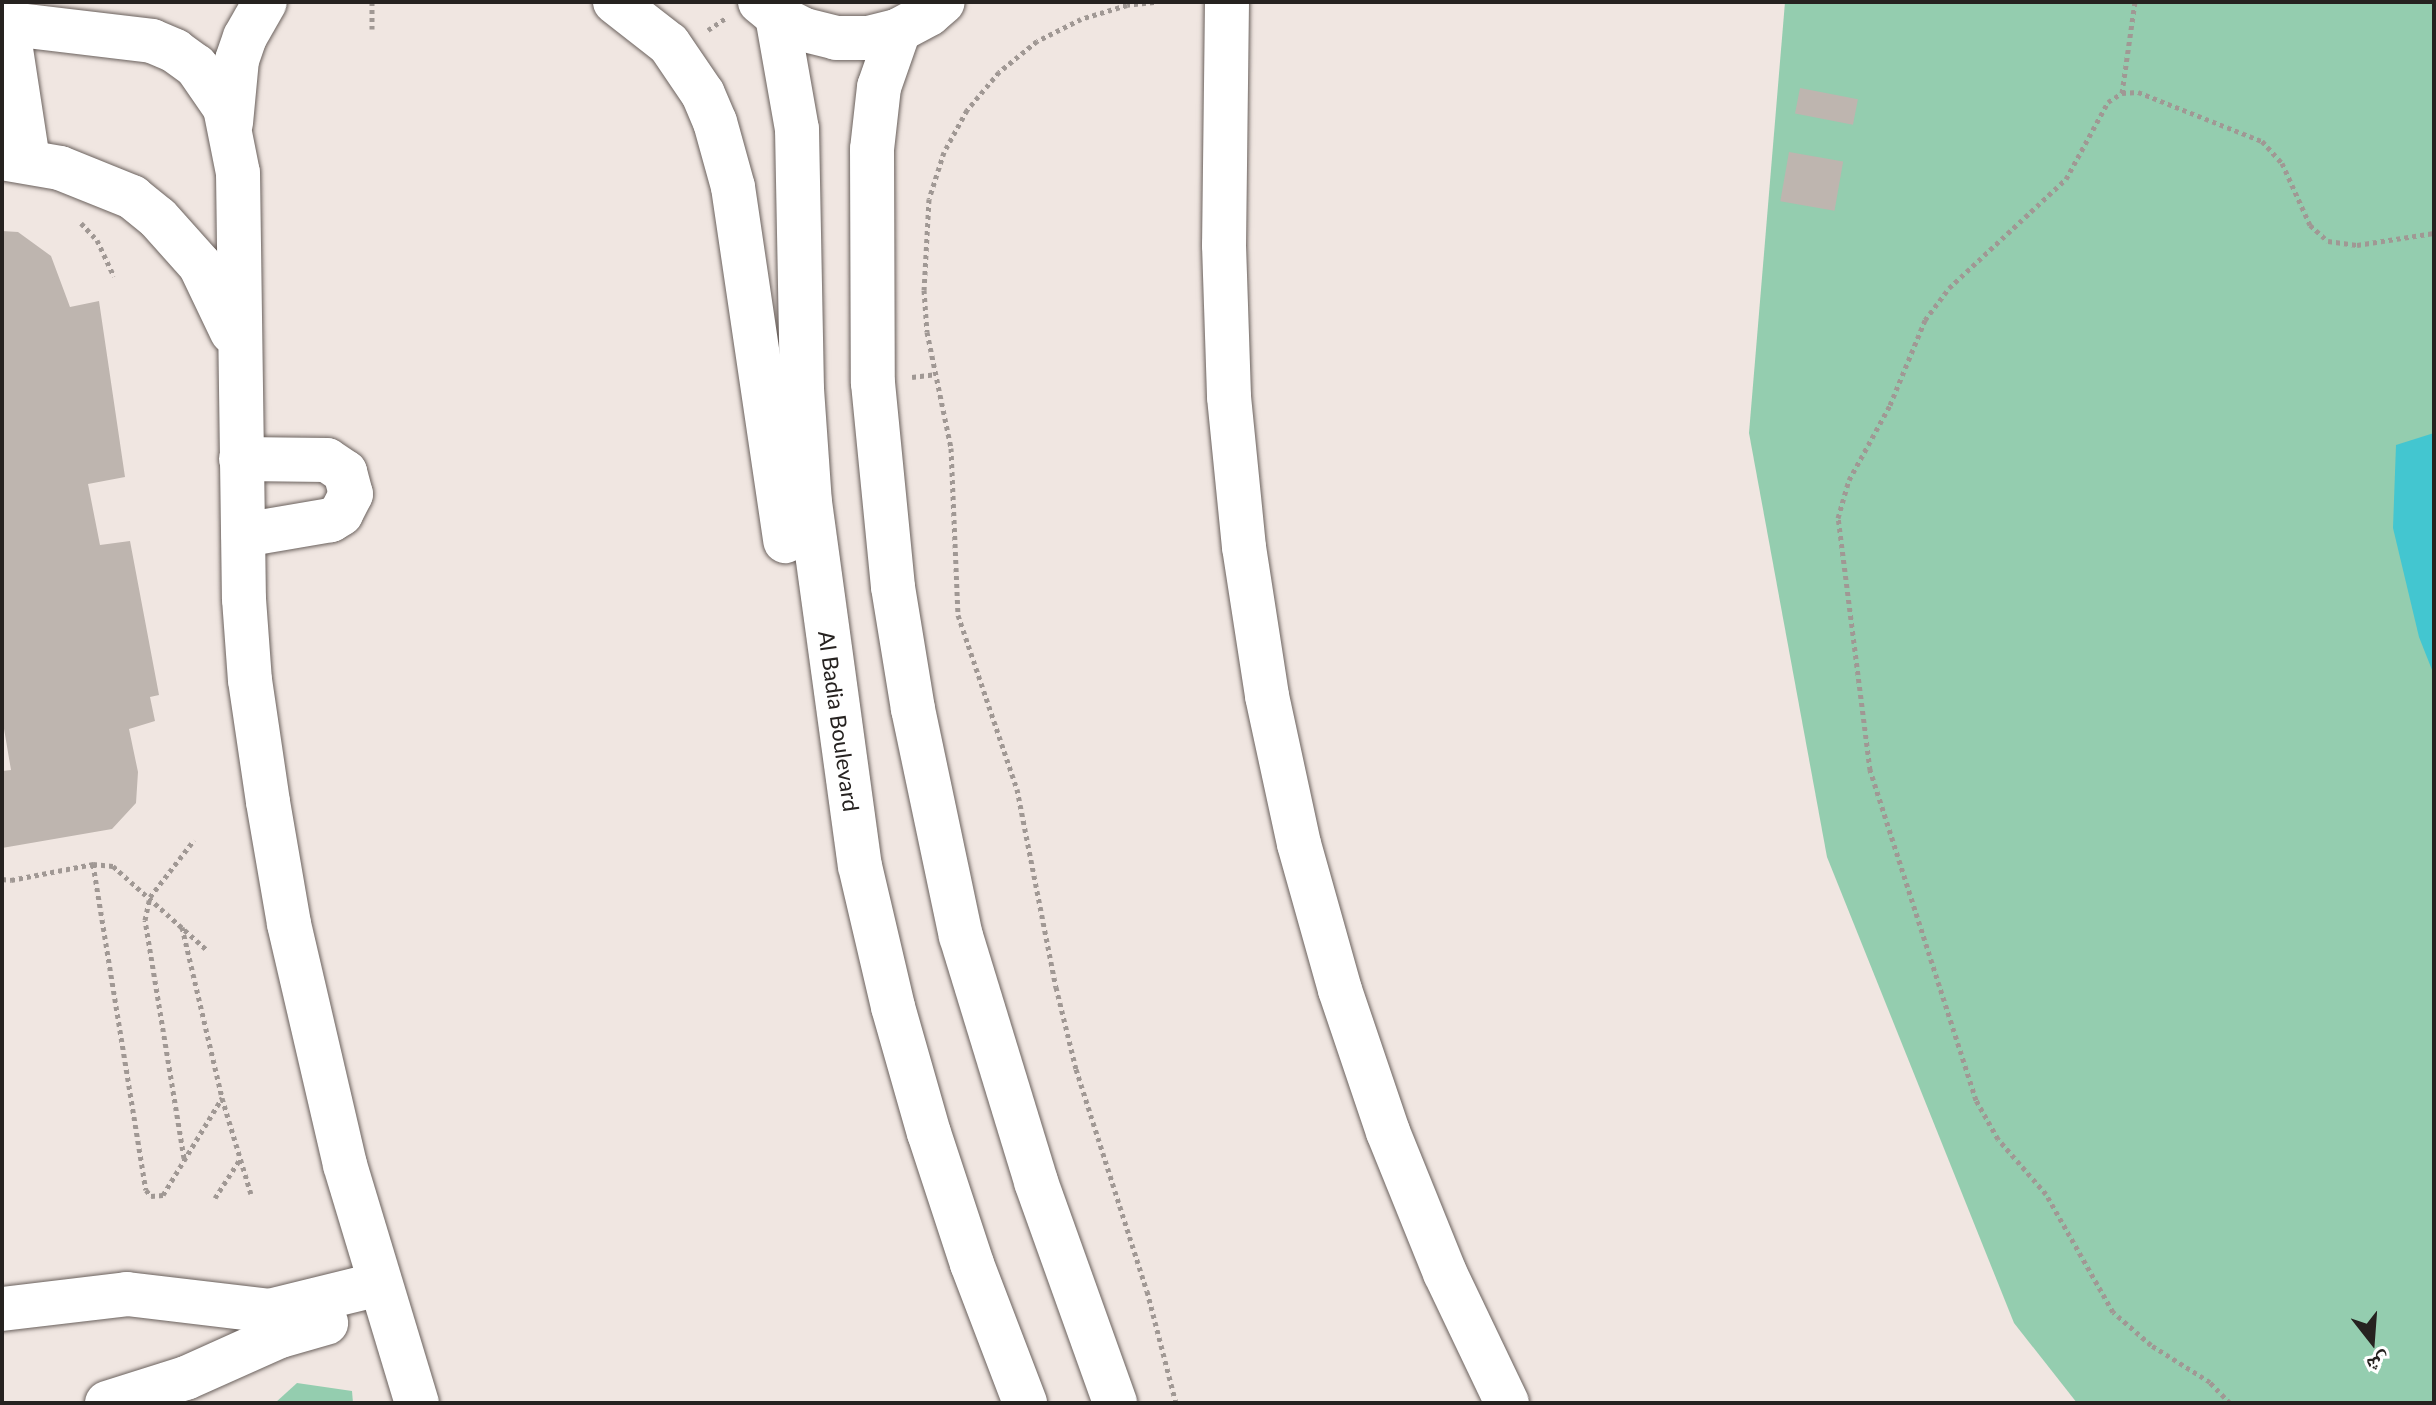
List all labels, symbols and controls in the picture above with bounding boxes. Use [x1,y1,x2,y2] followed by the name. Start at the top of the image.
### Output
[813,629,865,813] street label: Al Badia Boulevard
[2332,1301,2412,1381] north arrow
[2364,1348,2394,1381] text: ش

